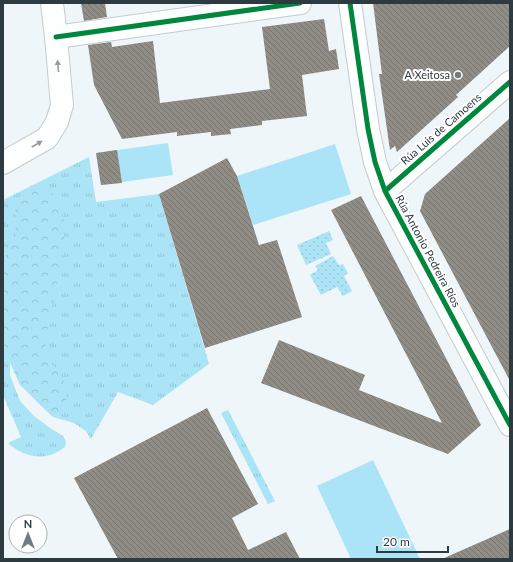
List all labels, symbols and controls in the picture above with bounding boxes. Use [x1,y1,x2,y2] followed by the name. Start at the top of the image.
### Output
[55,60,62,72] one-way arrow
[405,68,450,81] place label: A Xeitosa
[453,70,463,80] marker: A Xeitosa
[398,90,484,167] street label: Rúa Luis de Camoens
[31,140,43,147] one-way arrow
[393,192,464,309] street label: Rúa Antonio Pedreira Ríos
[8,514,48,554] north arrow
[24,517,32,530] text: N
[377,528,448,554] scale bar
[383,534,410,549] text: 20 m

